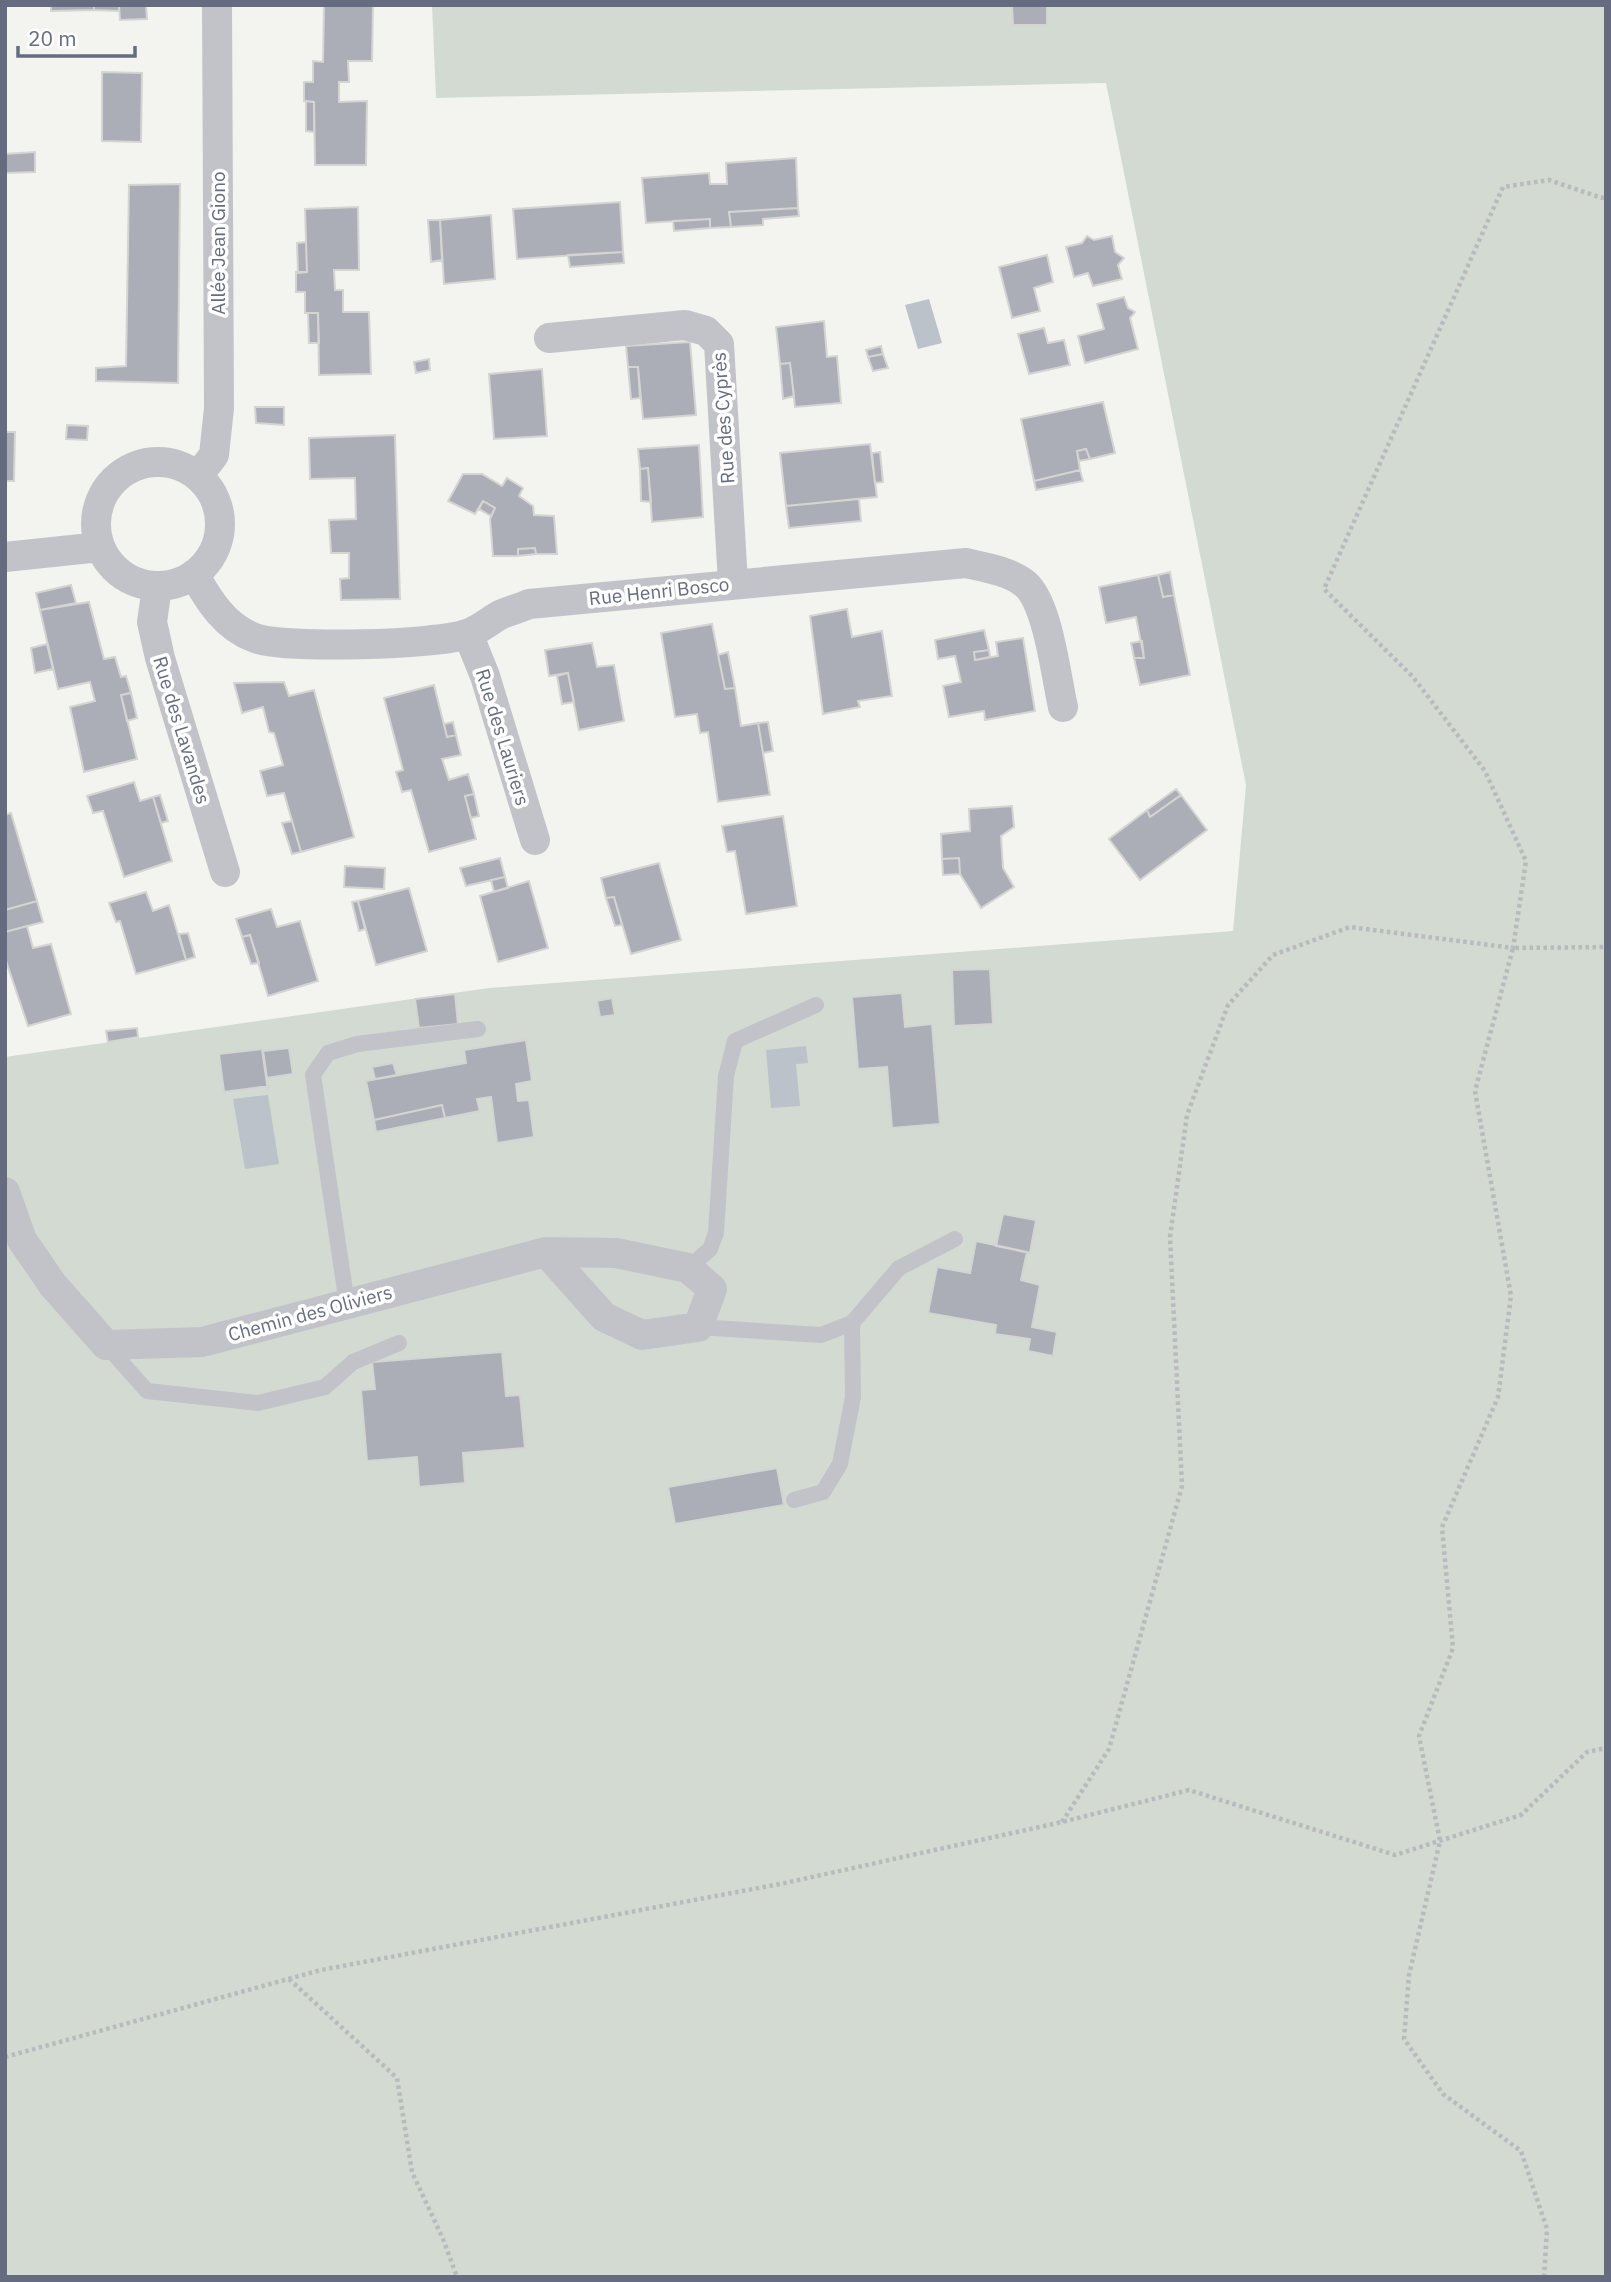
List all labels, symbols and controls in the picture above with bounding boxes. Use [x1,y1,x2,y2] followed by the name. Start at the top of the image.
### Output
[18,14,135,58] scale bar
[28,24,77,52] text: 20 m
[206,171,230,315] street label: Allée Jean Giono
[706,351,740,485] street label: Rue des Cyprès
[588,572,730,610] street label: Rue Henri Bosco
[148,653,216,807] street label: Rue des Lavandes
[471,666,535,808] street label: Rue des Lauriers
[225,1280,395,1346] street label: Chemin des Oliviers

